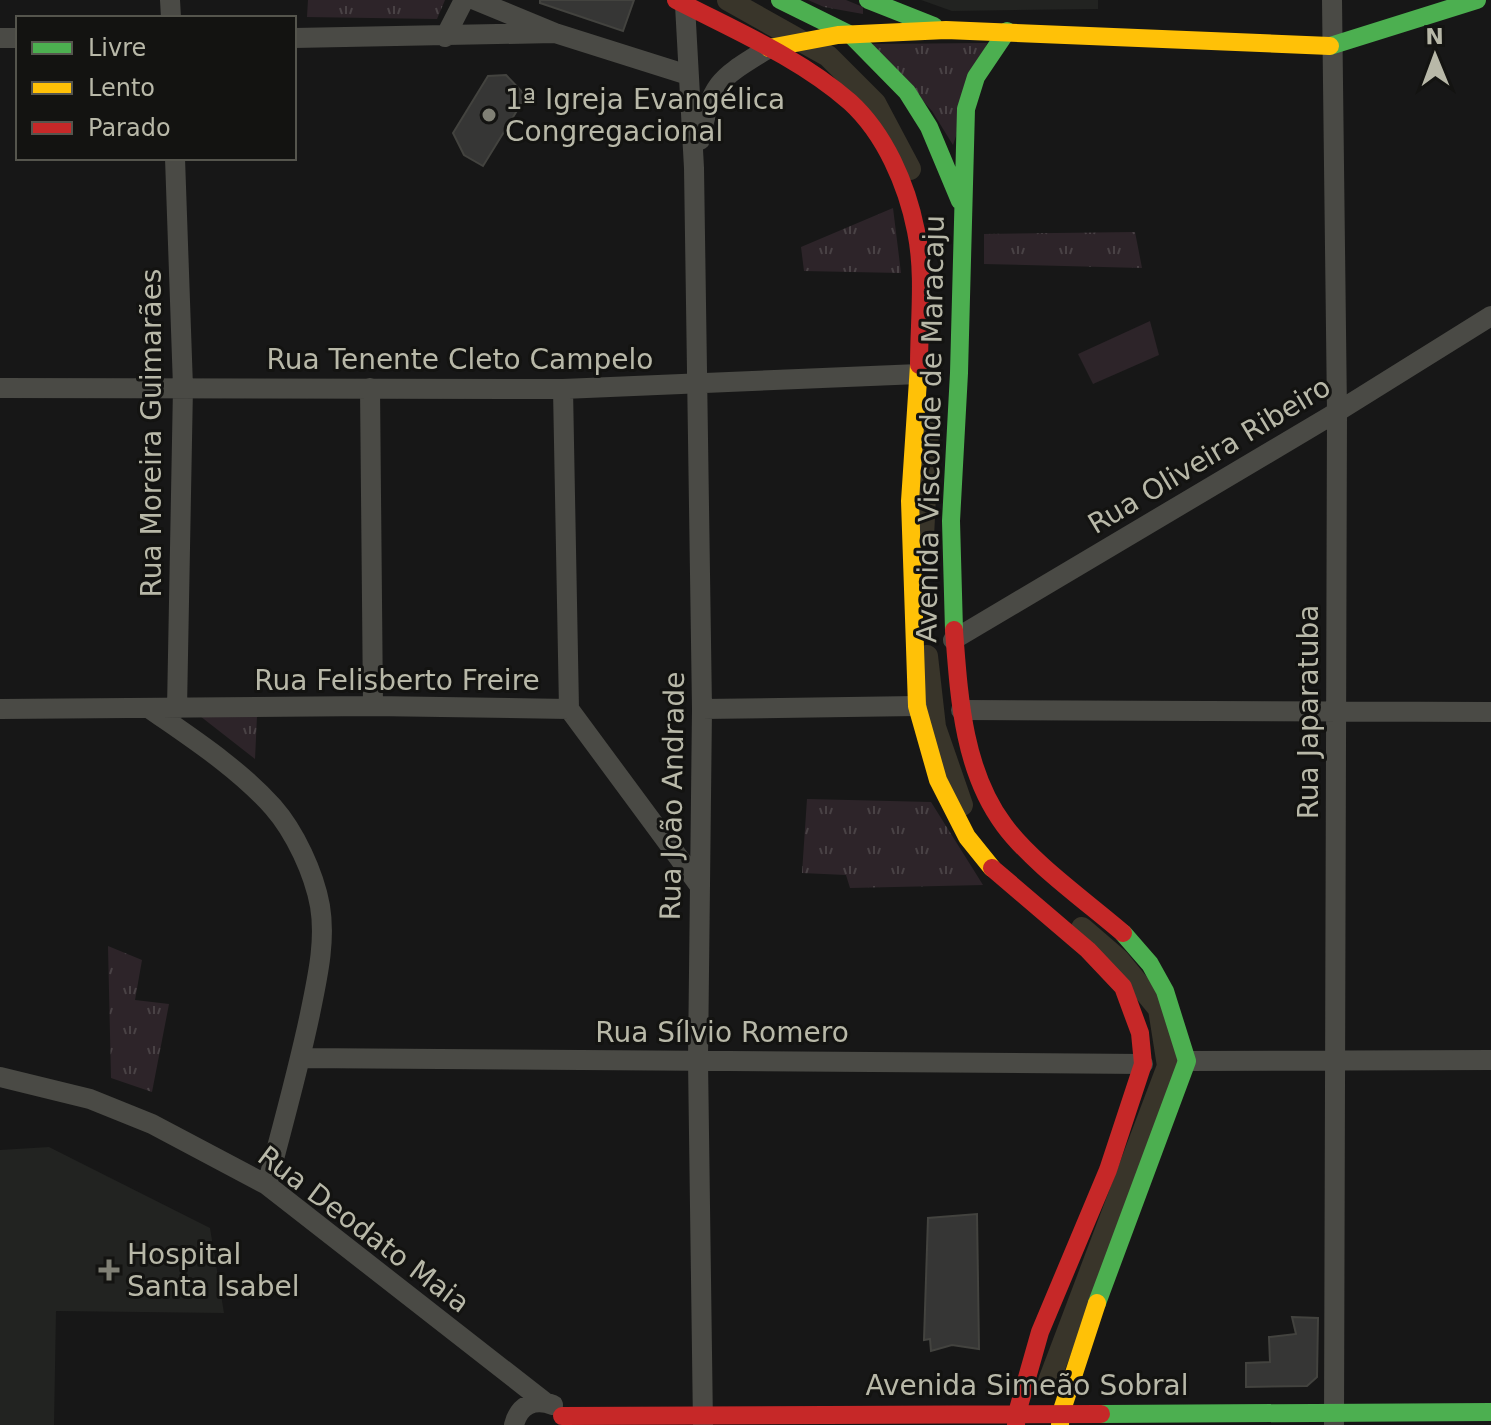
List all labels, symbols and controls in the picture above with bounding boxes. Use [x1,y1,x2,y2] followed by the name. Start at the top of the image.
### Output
[16,16,296,160] legend
[1395,16,1475,96] north arrow
[1425,24,1444,49] text: N
[88,34,146,62] text: Livre
[88,74,155,102] text: Lento
[505,83,785,148] place label: 1ª Igreja Evangélica Congregacional
[480,106,498,124] marker: 1ª Igreja Evangélica Congregacional
[88,114,171,142] text: Parado
[910,215,951,643] street label: Avenida Visconde de Maracaju
[135,269,168,597] street label: Rua Moreira Guimarães
[267,343,653,376] street label: Rua Tenente Cleto Campelo
[1082,370,1336,541] street label: Rua Oliveira Ribeiro
[1292,605,1325,819] street label: Rua Japaratuba
[254,664,540,697] street label: Rua Felisberto Freire
[654,671,691,921] street label: Rua João Andrade
[595,1016,849,1049] street label: Rua Sílvio Romero
[251,1139,476,1320] street label: Rua Deodato Maia
[127,1238,300,1303] place label: Hospital Santa Isabel
[98,1259,120,1281] marker: Hospital Santa Isabel
[865,1369,1189,1402] street label: Avenida Simeão Sobral

